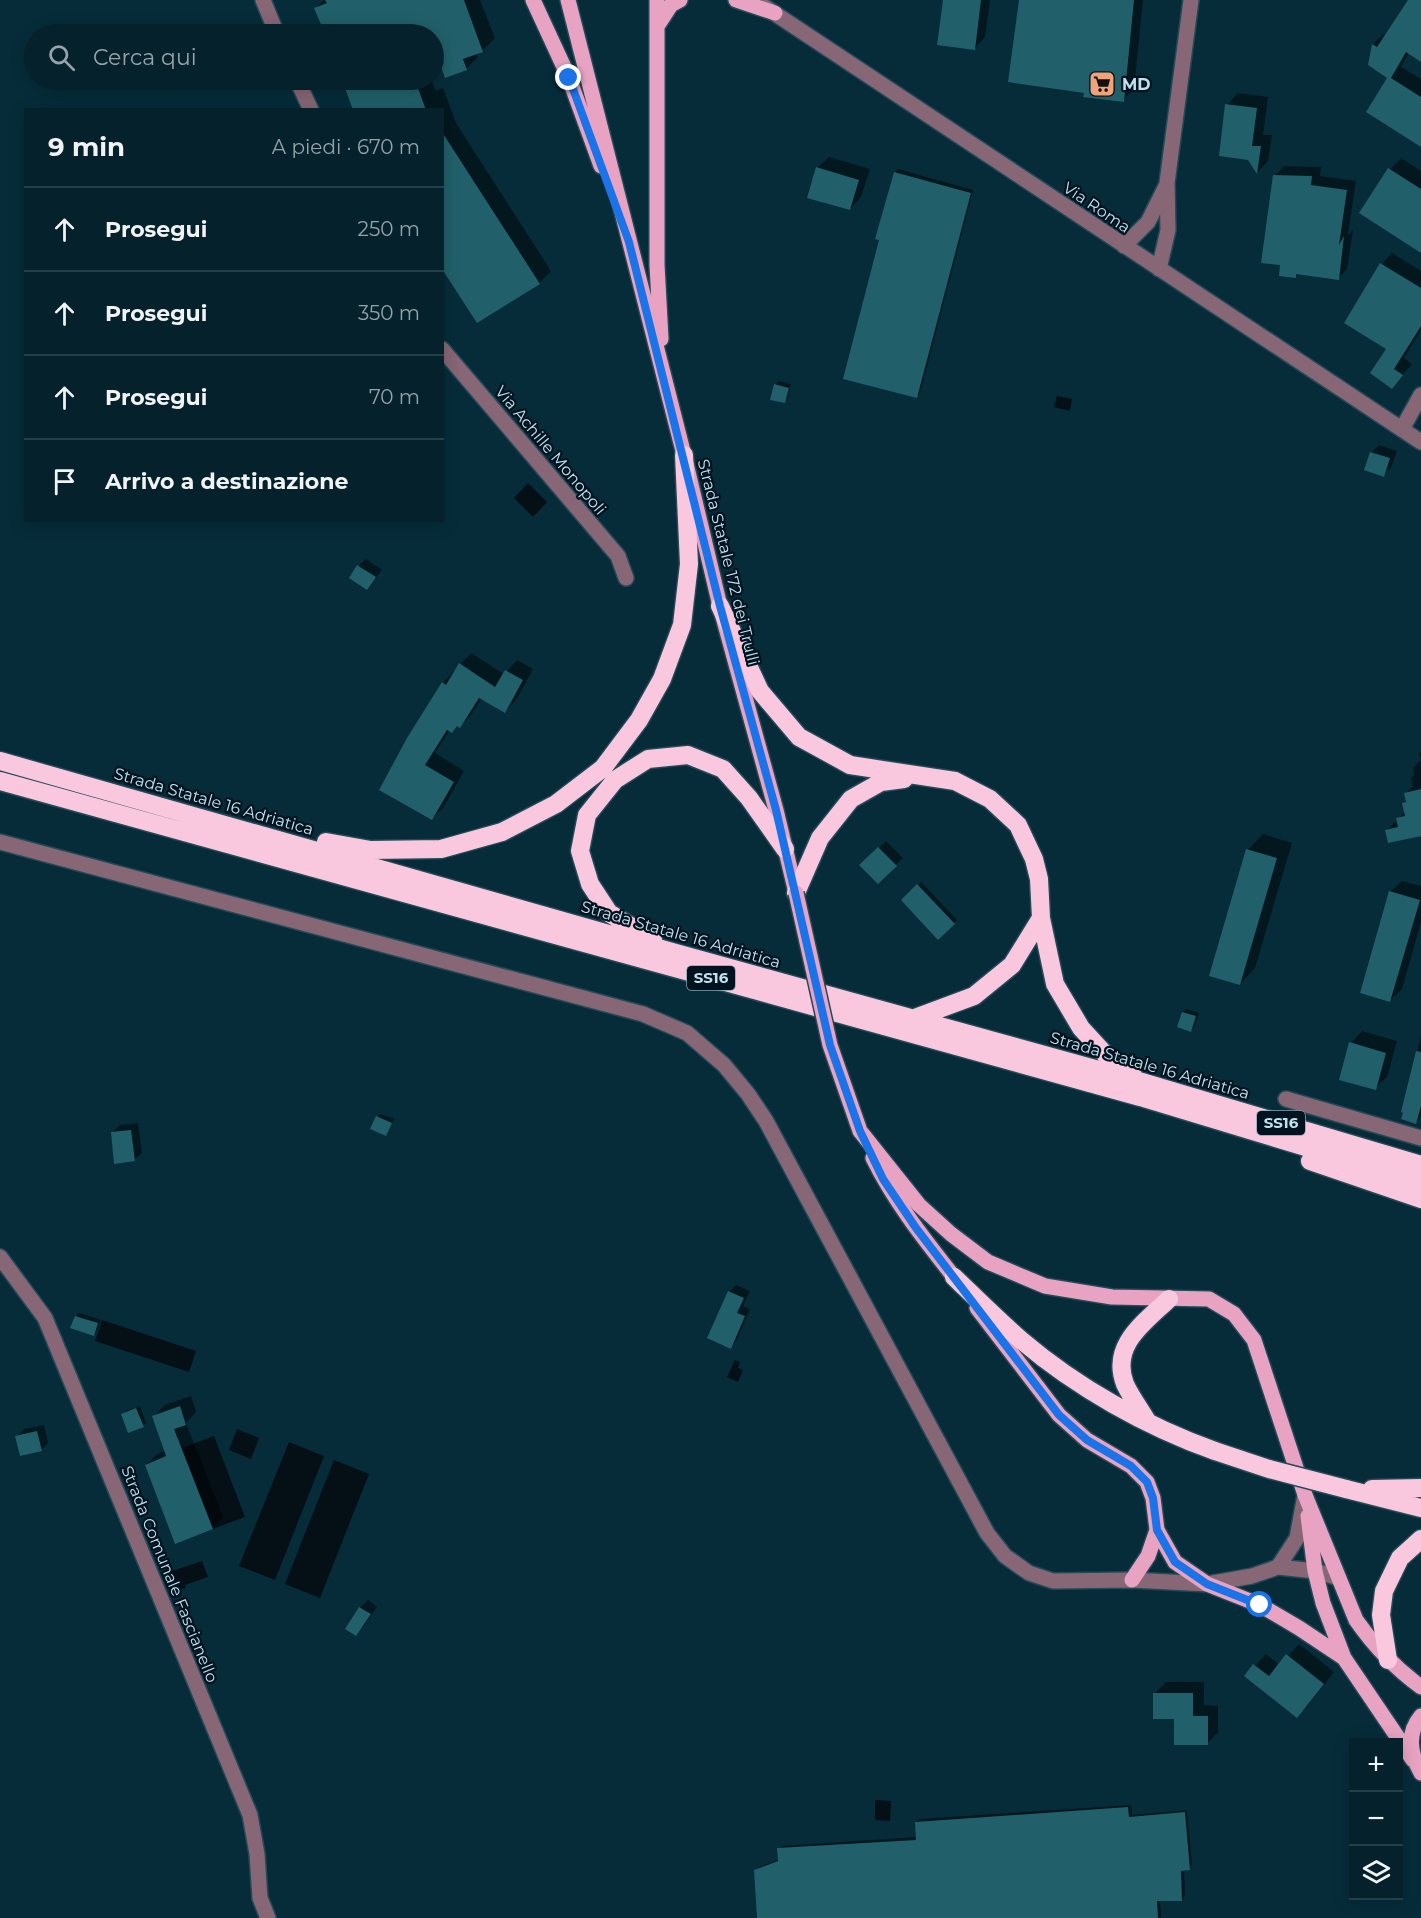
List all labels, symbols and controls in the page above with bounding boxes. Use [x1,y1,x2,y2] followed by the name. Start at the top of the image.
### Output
[24,24,444,90] search box
[45,41,78,74] icon: search
[93,44,197,71] text: Cerca qui
[555,64,581,90] route end
[1087,69,1117,99] supermarket icon: MD
[1122,75,1151,94] place label: MD
[48,131,125,163] text: 9 min
[272,135,420,159] text: A piedi · 670 m
[1060,178,1134,237] street label: Via Roma
[48,213,81,246] icon: ahead
[105,216,207,243] text: Prosegui
[358,217,420,241] text: 250 m
[48,297,81,330] icon: ahead
[105,300,207,327] text: Prosegui
[358,301,420,325] text: 350 m
[48,381,81,414] icon: ahead
[491,382,610,519] street label: Via Achille Monopoli
[105,384,207,411] text: Prosegui
[369,385,420,409] text: 70 m
[694,457,763,667] street label: Strada Statale 172 dei Trulli
[48,465,81,498] icon: arrive
[105,468,348,495] text: Arrivo a destinazione
[112,764,316,839] street label: Strada Statale 16 Adriatica
[579,897,783,972] street label: Strada Statale 16 Adriatica
[687,966,735,990] road number: SS16
[1048,1028,1252,1103] street label: Strada Statale 16 Adriatica
[1257,1111,1305,1135] road number: SS16
[117,1463,222,1685] street label: Strada Comunale Fascianello
[1246,1591,1272,1617] route start
[1349,1738,1403,1900] map controls
[1349,1738,1403,1792] button: +
[1349,1792,1403,1846] button: −
[1349,1846,1403,1900] button: layers

